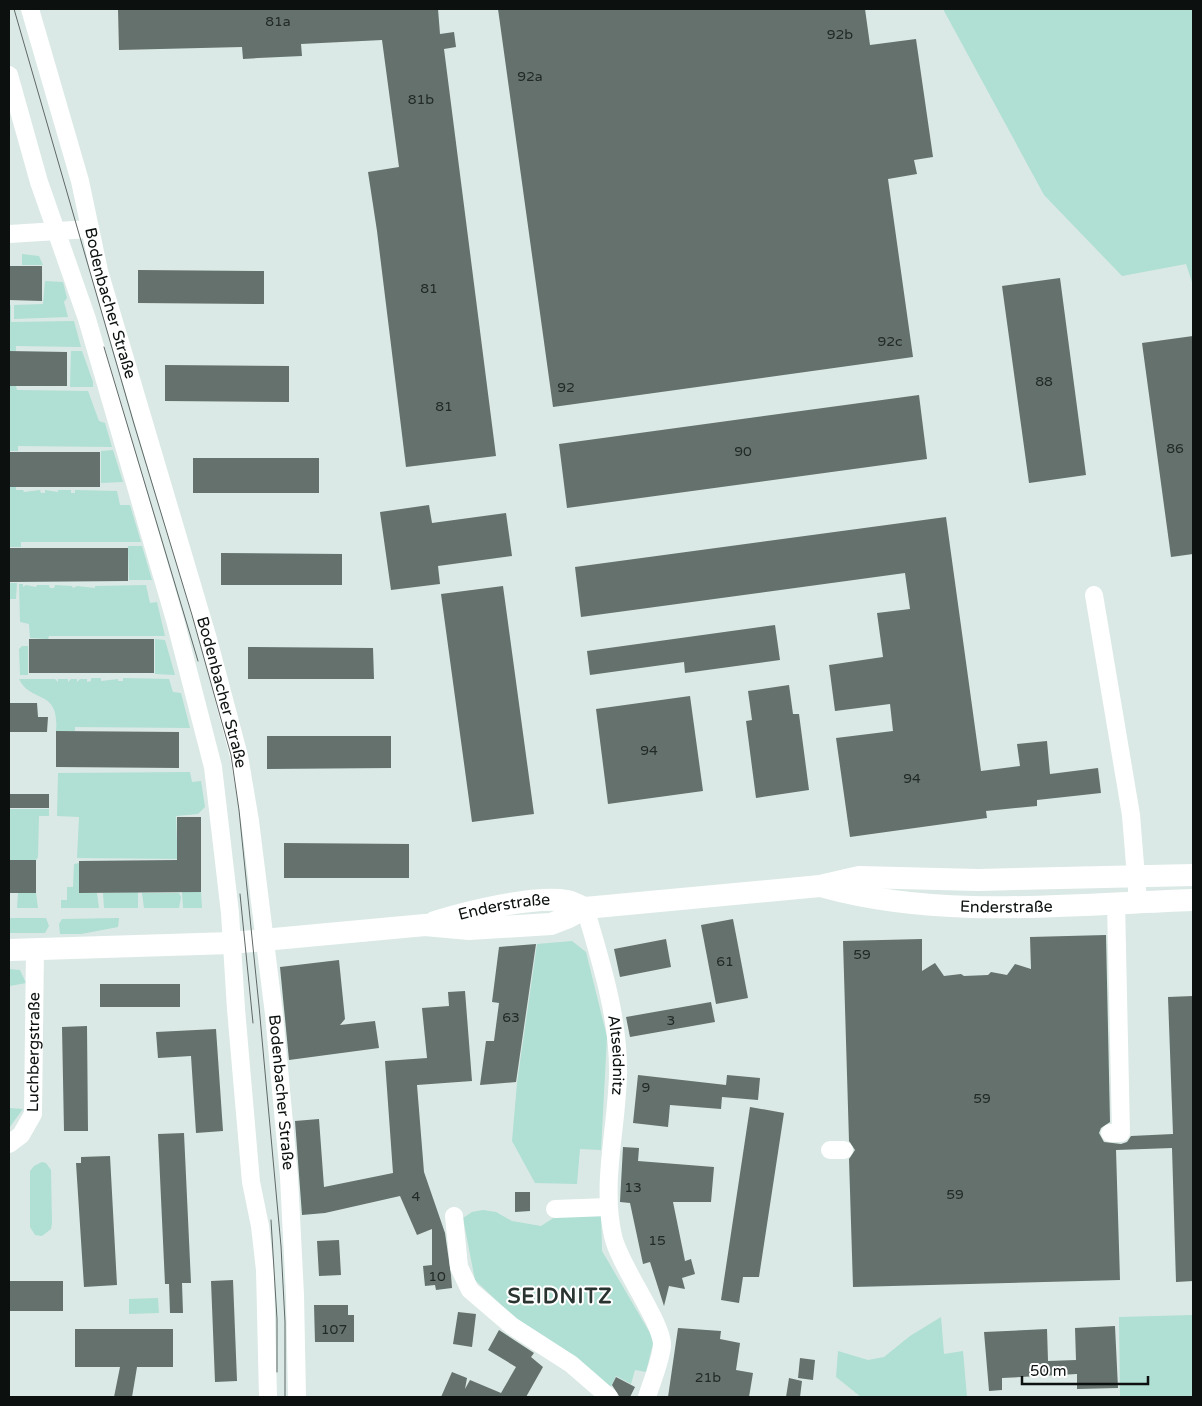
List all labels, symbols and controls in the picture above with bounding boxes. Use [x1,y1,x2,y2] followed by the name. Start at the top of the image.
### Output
[265,13,291,30] house number: 81a
[827,26,853,43] house number: 92b
[517,68,543,85] house number: 92a
[408,91,434,108] house number: 81b
[80,226,140,381] street label: Bodenbacher Straße
[420,280,438,297] house number: 81
[877,333,903,350] house number: 92c
[1035,373,1053,390] house number: 88
[557,379,575,396] house number: 92
[435,398,453,415] house number: 81
[1166,440,1184,457] house number: 86
[734,443,752,460] house number: 90
[192,614,251,770] street label: Bodenbacher Straße
[640,742,658,759] house number: 94
[903,770,921,787] house number: 94
[456,890,551,925] street label: Enderstraße
[960,896,1053,917] street label: Enderstraße
[853,946,871,963] house number: 59
[716,953,734,970] house number: 61
[23,992,44,1112] street label: Luchbergstraße
[502,1009,520,1026] house number: 63
[667,1012,675,1029] house number: 3
[603,1013,628,1096] street label: Altseidnitz
[264,1014,298,1171] street label: Bodenbacher Straße
[642,1079,650,1096] house number: 9
[973,1090,991,1107] house number: 59
[624,1179,642,1196] house number: 13
[946,1186,964,1203] house number: 59
[412,1188,421,1205] house number: 4
[648,1232,666,1249] house number: 15
[428,1268,446,1285] house number: 10
[507,1284,613,1309] district label: SEIDNITZ
[321,1321,347,1338] house number: 107
[1022,1354,1148,1386] scale bar
[1030,1362,1067,1380] text: 50 m
[695,1369,721,1386] house number: 21b

